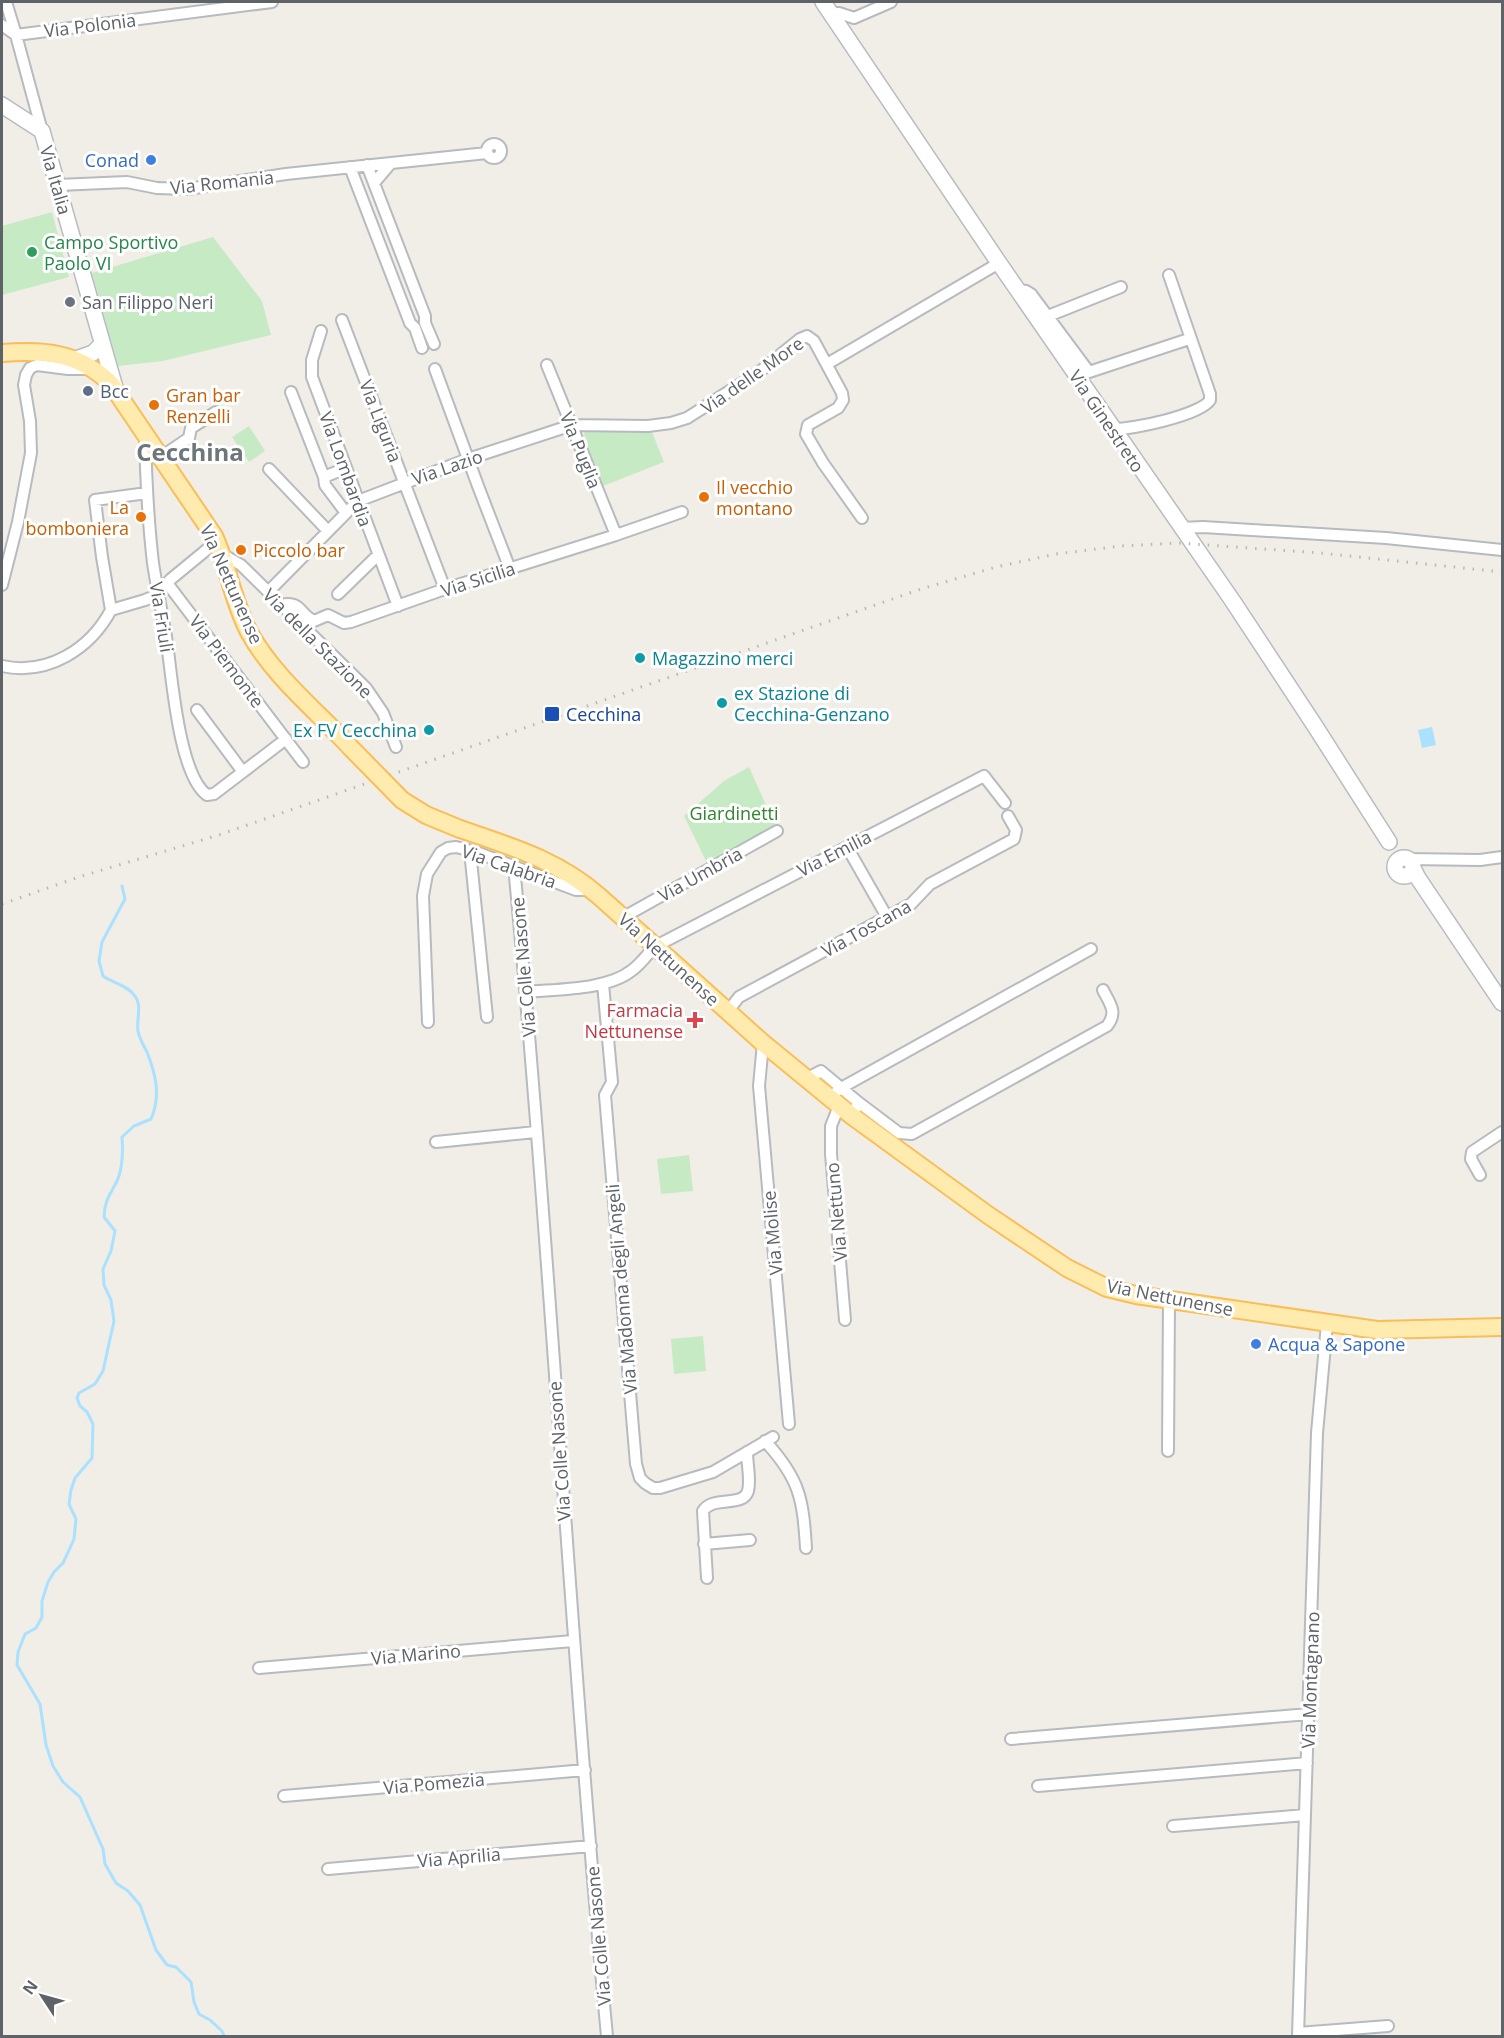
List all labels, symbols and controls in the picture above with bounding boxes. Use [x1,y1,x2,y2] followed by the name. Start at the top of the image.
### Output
[43,7,137,43] street label: Via Polonia
[35,143,77,217] street label: Via Italia
[85,148,139,172] place label: Conad
[144,153,158,167] marker: Conad
[169,165,275,199] street label: Via Romania
[44,230,178,275] place label: Campo Sportivo Paolo VI
[25,245,39,259] marker: Campo Sportivo Paolo VI
[82,290,214,314] place label: San Filippo Neri
[63,295,77,309] marker: San Filippo Neri
[696,331,808,419] street label: Via delle More
[1064,365,1150,477] street label: Via Ginestreto
[354,376,408,466] street label: Via Liguria
[100,379,129,403] place label: Bcc
[166,383,241,428] place label: Gran bar Renzelli
[81,384,95,398] marker: Bcc
[147,398,161,412] marker: Gran bar Renzelli
[314,408,378,530] street label: Via Lombardia
[555,408,607,492] street label: Via Puglia
[136,435,244,468] district label: Cecchina
[409,444,485,490] street label: Via Lazio
[716,475,793,520] place label: Il vecchio montano
[697,490,711,504] marker: Il vecchio montano
[26,495,129,540] place label: La bomboniera
[134,510,148,524] marker: La bomboniera
[195,520,269,648] street label: Via Nettunense
[253,538,346,562] place label: Piccolo bar
[234,543,248,557] marker: Piccolo bar
[438,556,518,602] street label: Via Sicilia
[145,580,179,654] street label: Via Friuli
[258,583,378,703] street label: Via della Stazione
[184,610,270,712] street label: Via Piemonte
[652,646,793,670] place label: Magazzino merci
[633,651,647,665] marker: Magazzino merci
[734,681,890,726] place label: ex Stazione di Cecchina-Genzano
[715,696,729,710] marker: ex Stazione di Cecchina-Genzano
[566,702,641,726] place label: Cecchina
[543,705,561,723] marker: Cecchina
[293,718,417,742] place label: Ex FV Cecchina
[422,723,436,737] marker: Ex FV Cecchina
[689,801,779,825] park label: Giardinetti
[793,824,875,882] street label: Via Emilia
[458,839,560,893] street label: Via Calabria
[654,841,746,907] street label: Via Umbria
[817,894,915,962] street label: Via Toscana
[505,896,541,1038] street label: Via Colle Nasone
[613,907,725,1011] street label: Via Nettunense
[585,998,683,1043] place label: Farmacia Nettunense
[688,1013,702,1027] marker: Farmacia Nettunense
[820,1161,852,1263] street label: Via Nettuno
[600,1183,642,1395] street label: Via Madonna degli Angeli
[756,1190,788,1276] street label: Via Molise
[1105,1273,1235,1321] street label: Via Nettunense
[1268,1332,1405,1356] place label: Acqua & Sapone
[1249,1337,1263,1351] marker: Acqua & Sapone
[542,1380,576,1522] street label: Via Colle Nasone
[1296,1611,1324,1749] street label: Via Montagnano
[370,1638,462,1670] street label: Via Marino
[382,1767,486,1799] street label: Via Pomezia
[416,1841,502,1873] street label: Via Aprilia
[580,1865,616,2007] street label: Via Colle Nasone
[12,1966,72,2026] north arrow
[17,1975,43,1999] text: N

